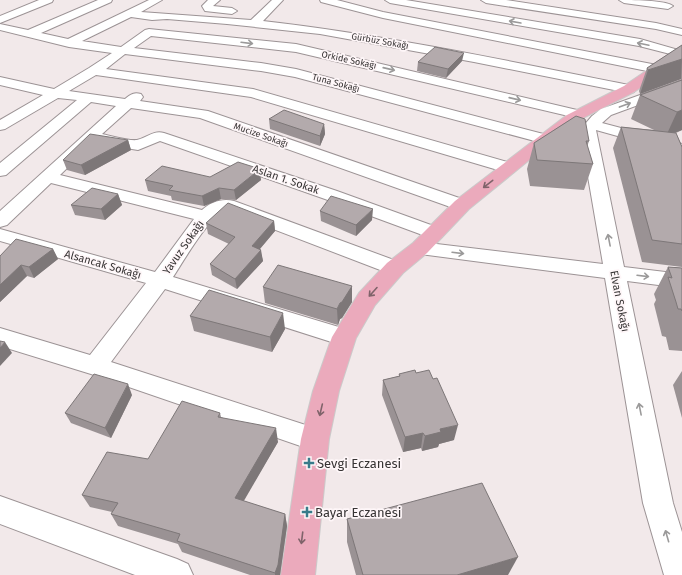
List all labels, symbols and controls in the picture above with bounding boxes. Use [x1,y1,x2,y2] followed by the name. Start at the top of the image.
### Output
[509,18,522,26] one-way arrow
[351,31,409,51] street label: Gürbüz Sokağı
[240,39,253,47] one-way arrow
[637,40,650,48] one-way arrow
[320,49,378,71] street label: Orkide Sokağı
[382,65,395,73] one-way arrow
[311,72,361,94] street label: Tuna Sokağı
[508,95,521,103] one-way arrow
[619,100,631,108] one-way arrow
[232,121,290,149] street label: Mucize Sokağı
[251,162,321,197] street label: Aslan 1. Sokak
[482,180,493,189] one-way arrow
[160,218,207,277] street label: Yavuz Sokağı
[605,234,613,247] one-way arrow
[63,247,143,282] street label: Alsancak Sokağı
[451,249,464,257] one-way arrow
[607,269,632,333] street label: Elvan Sokağı
[636,272,649,280] one-way arrow
[369,287,378,298] one-way arrow
[317,403,325,416] one-way arrow
[636,403,644,416] one-way arrow
[317,456,401,471] place label: Sevgi Eczanesi
[304,458,314,468] marker: Sevgi Eczanesi
[315,505,401,520] place label: Bayar Eczanesi
[302,507,312,517] marker: Bayar Eczanesi
[663,530,671,543] one-way arrow
[298,531,306,544] one-way arrow

